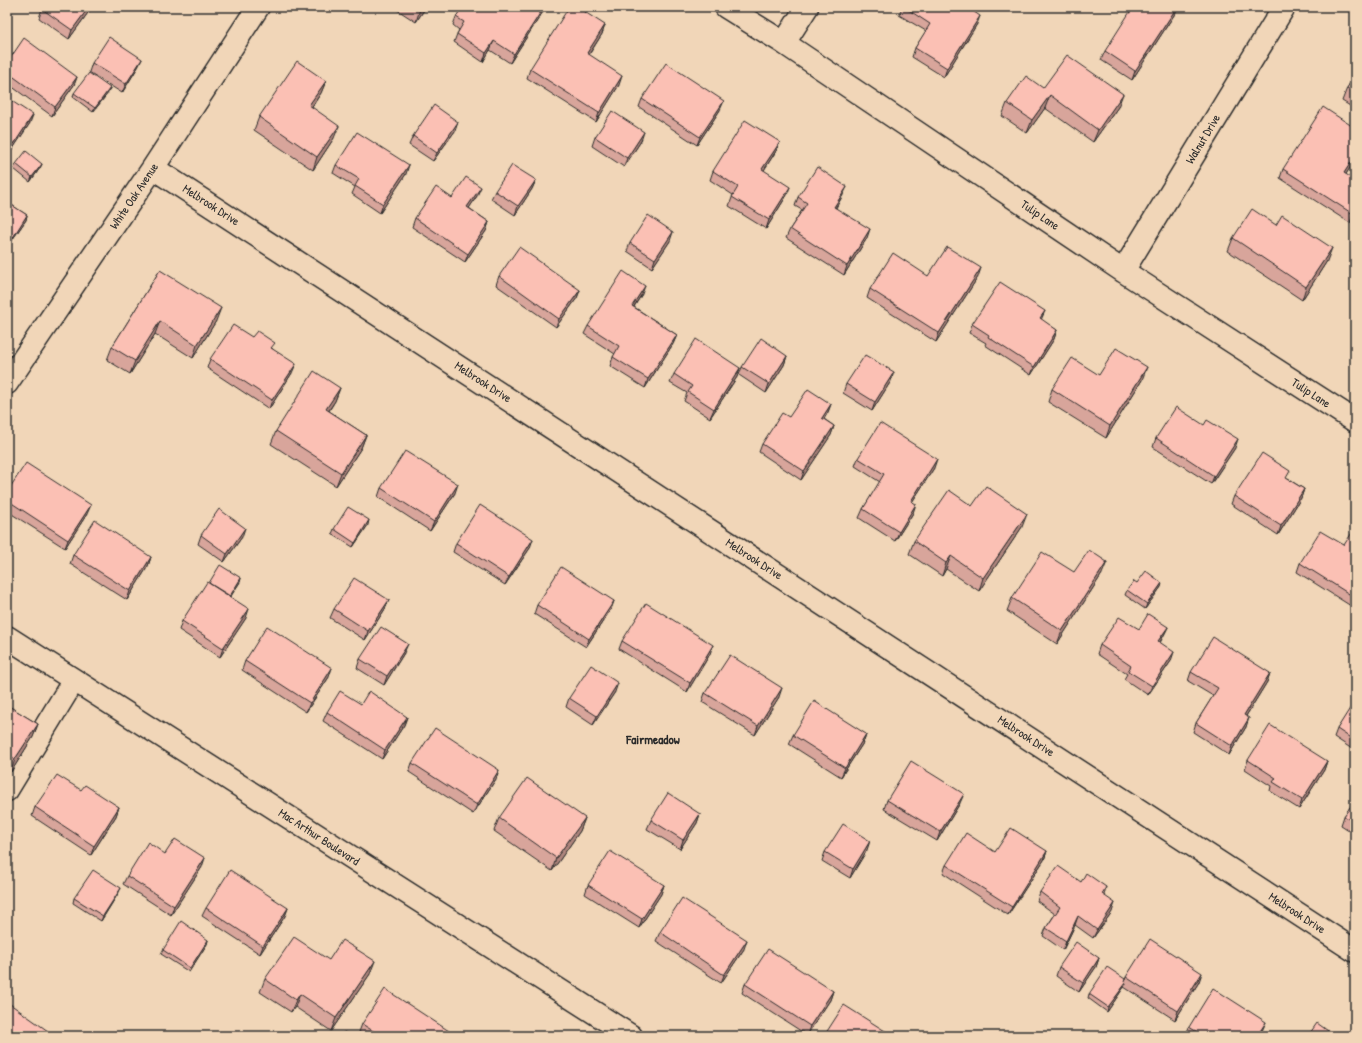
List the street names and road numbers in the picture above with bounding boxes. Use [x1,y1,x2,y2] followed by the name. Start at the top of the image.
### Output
[1181,111,1224,167] street label: Walnut Drive
[105,159,162,232] street label: White Oak Avenue
[180,180,243,229] street label: Melbrook Drive
[1017,195,1063,234] street label: Tulip Lane
[452,357,515,406] street label: Melbrook Drive
[1288,374,1334,412] street label: Tulip Lane
[723,534,786,583] street label: Melbrook Drive
[995,711,1058,760] street label: Melbrook Drive
[275,804,363,869] street label: Mac Arthur Boulevard
[1266,888,1329,937] street label: Melbrook Drive

